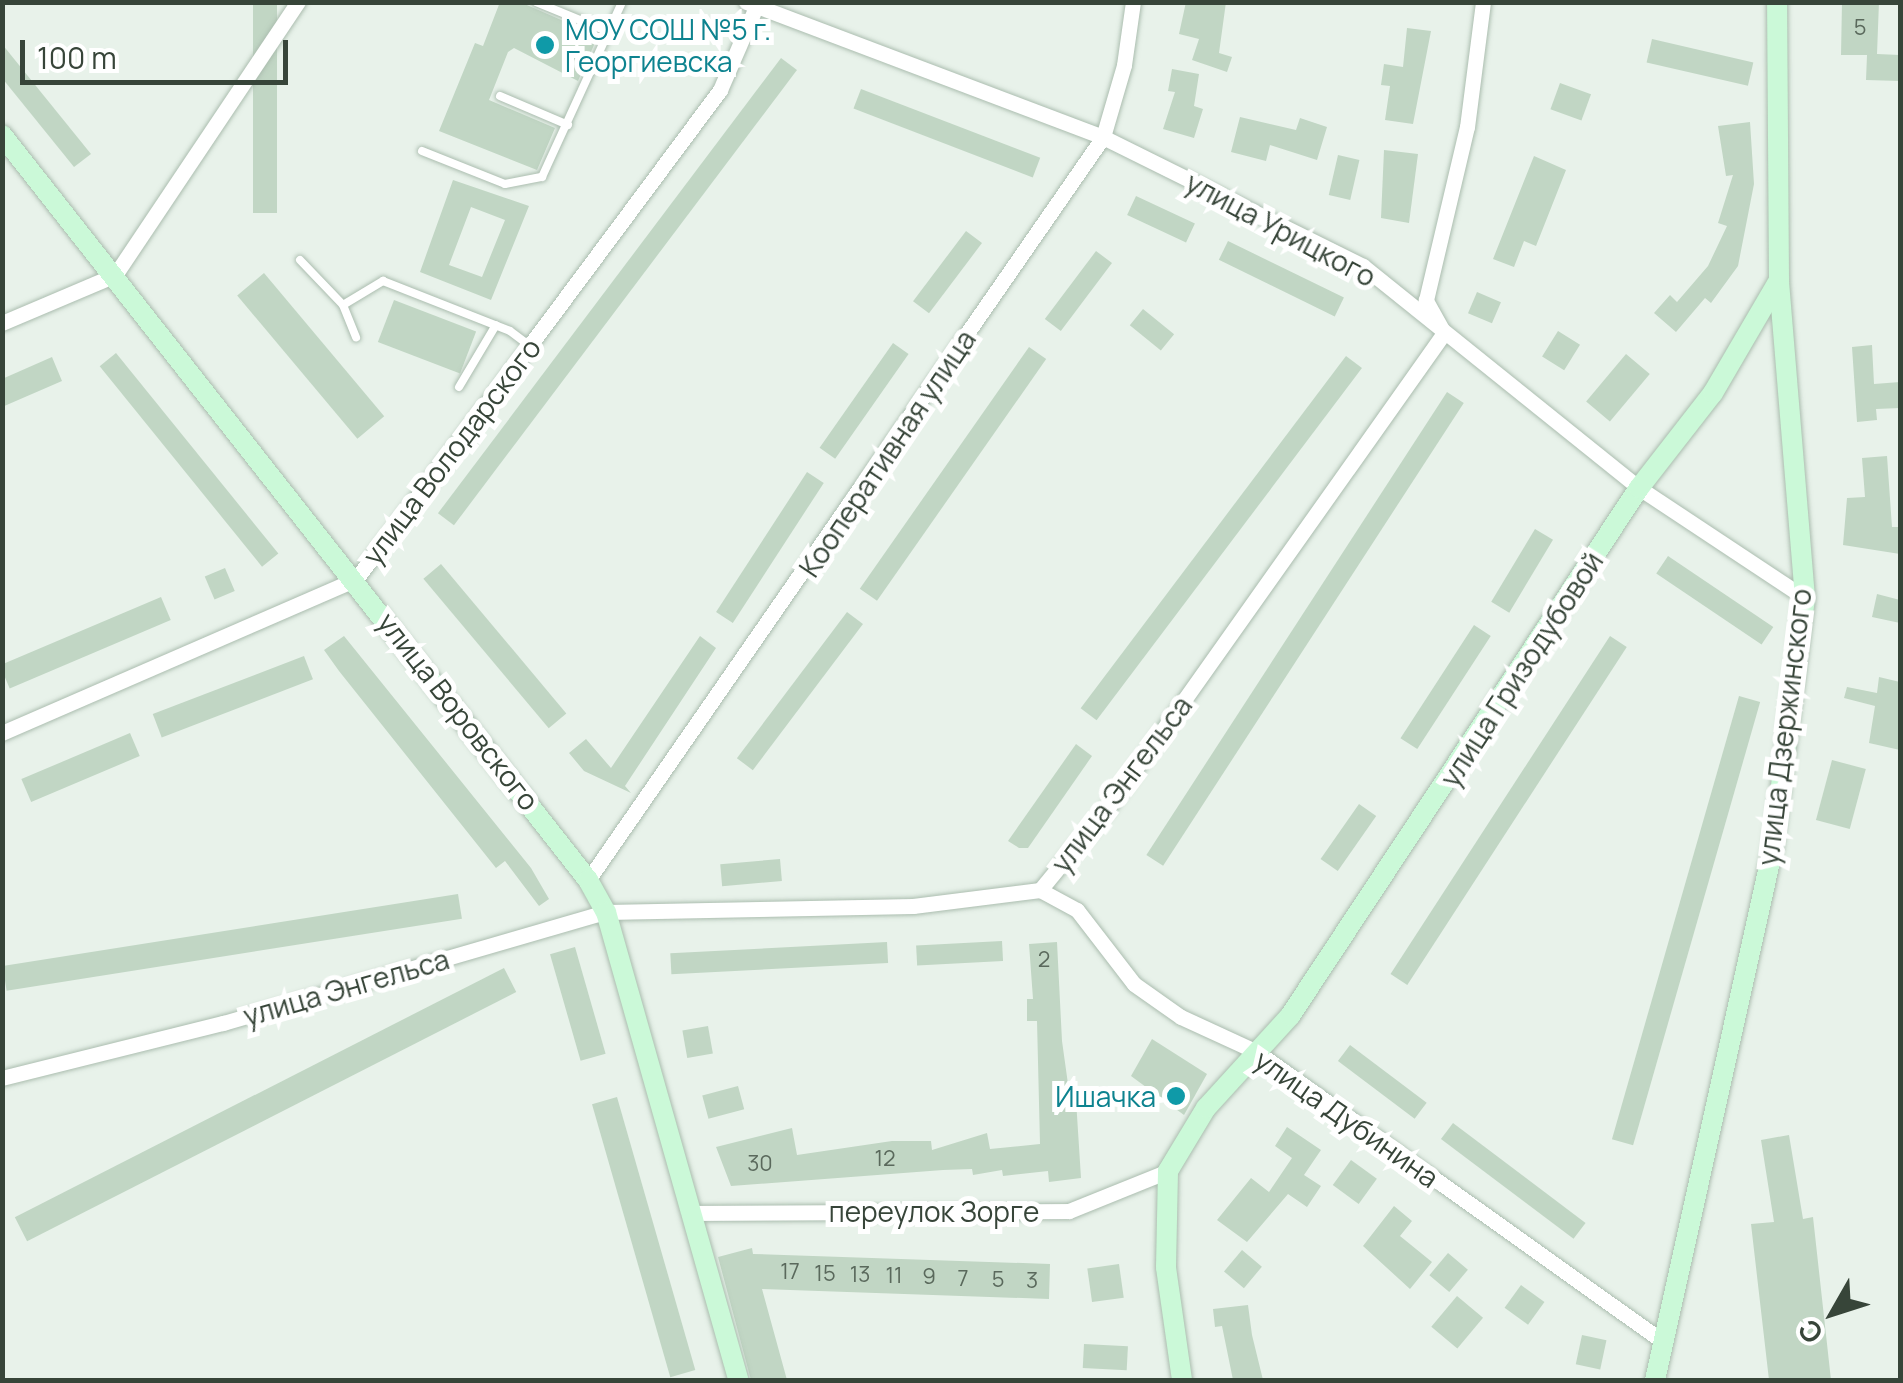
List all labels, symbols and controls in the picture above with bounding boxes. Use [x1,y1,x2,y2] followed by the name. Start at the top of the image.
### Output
[565,12,772,78] place label: МОУ СОШ №5 г. Георгиевска
[1854,15,1866,41] house number: 5
[25,20,292,82] scale bar
[534,34,556,56] marker: МОУ СОШ №5 г. Георгиевска
[37,37,117,78] text: 100 m
[1180,165,1382,293] street label: улица Урицкого
[792,323,982,583] street label: Кооперативная улица
[355,331,547,571] street label: улица Володарского
[1432,545,1610,793] street label: улица Гризодубовой
[1750,587,1818,867] street label: улица Дзержинского
[371,605,547,817] street label: улица Воровского
[1044,689,1198,879] street label: улица Энгельса
[239,942,453,1032] street label: улица Энгельса
[1038,947,1050,973] house number: 2
[1249,1042,1445,1194] street label: улица Дубинина
[1055,1079,1156,1113] place label: Ишачка
[1165,1085,1187,1107] marker: Ишачка
[874,1146,896,1172] house number: 12
[747,1151,773,1177] house number: 30
[829,1194,1039,1228] street label: переулок Зорге
[780,1259,800,1285] house number: 17
[814,1261,836,1287] house number: 15
[850,1262,870,1288] house number: 13
[885,1263,903,1289] house number: 11
[1783,1263,1883,1363] north arrow
[922,1264,936,1290] house number: 9
[957,1266,969,1292] house number: 7
[992,1267,1004,1293] house number: 5
[1026,1268,1038,1294] house number: 3
[1788,1312,1831,1352] text: С

